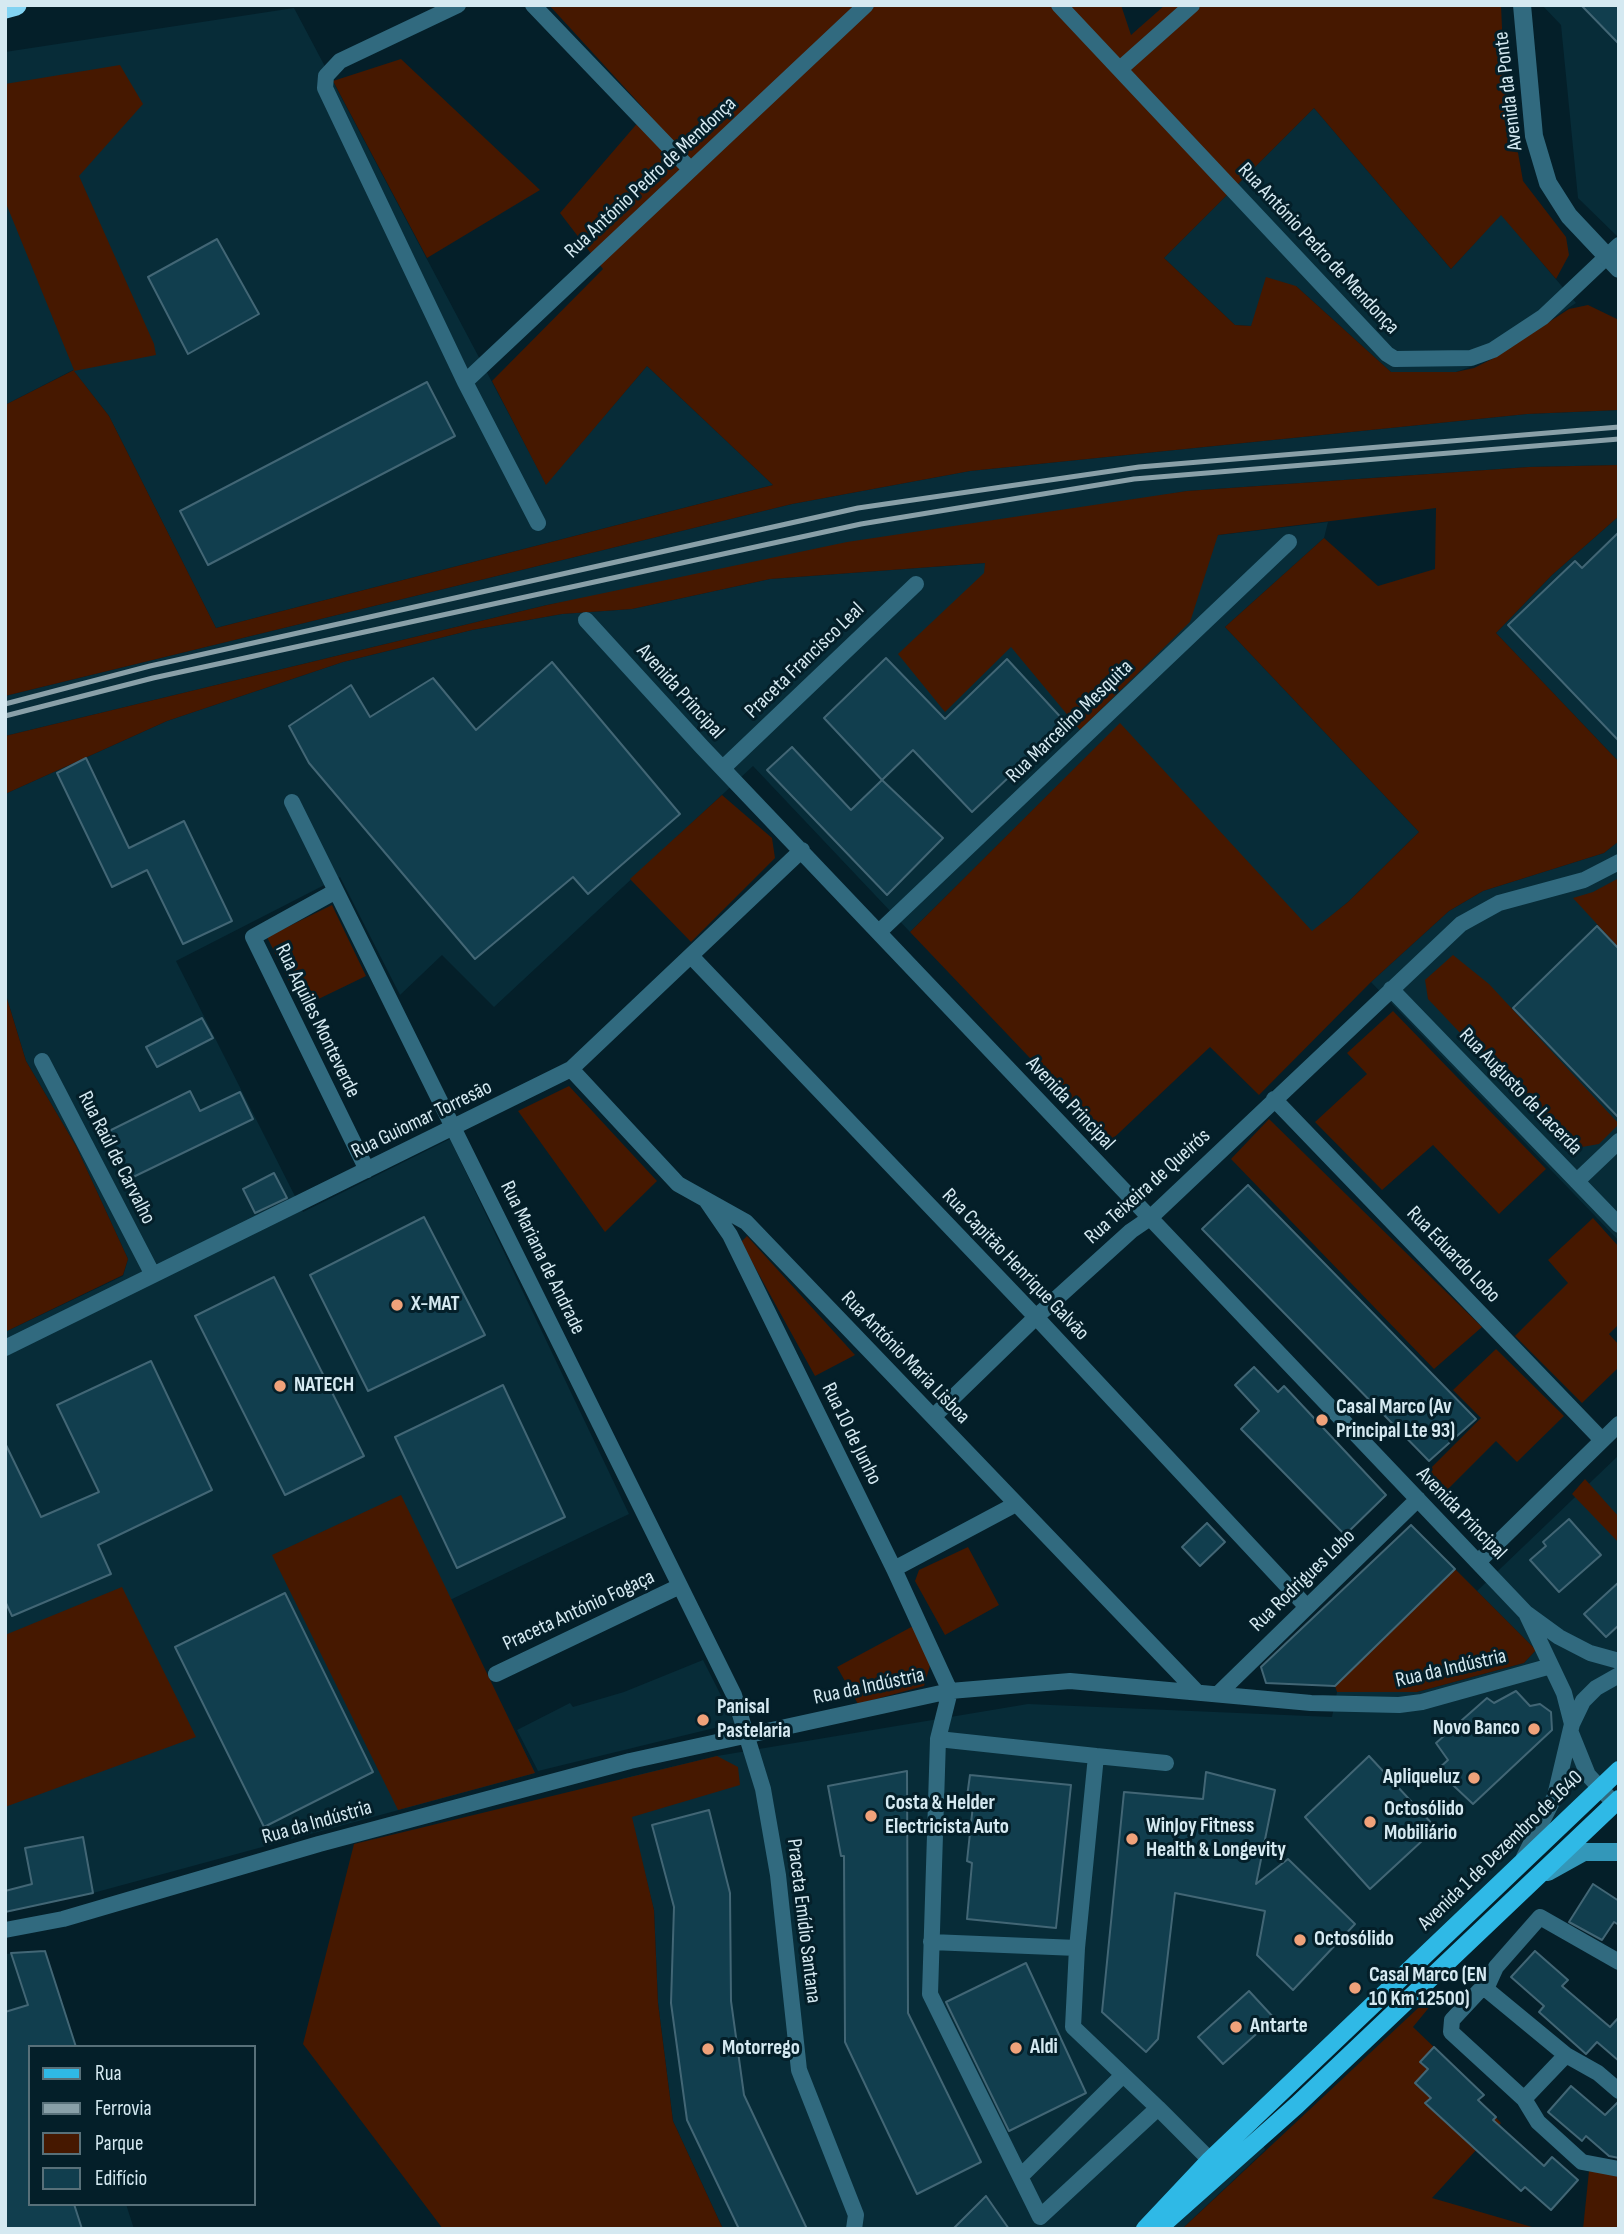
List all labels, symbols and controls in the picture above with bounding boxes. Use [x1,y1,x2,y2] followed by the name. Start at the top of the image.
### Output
[1489,30,1529,152] street label: Avenida da Ponte
[560,92,742,264] street label: Rua António Pedro de Mendonça
[1232,158,1404,340] street label: Rua António Pedro de Mendonça
[740,598,870,724] street label: Praceta Francisco Leal
[631,639,729,745] street label: Avenida Principal
[1001,655,1139,789] street label: Rua Marcelino Mesquita
[269,940,365,1102] street label: Rua Aquiles Monteverde
[1453,1023,1587,1161] street label: Rua Augusto de Lacerda
[1020,1052,1120,1156] street label: Avenida Principal
[348,1075,496,1165] street label: Rua Guiomar Torresão
[72,1087,160,1229] street label: Rua Raúl de Carvalho
[1080,1124,1216,1250] street label: Rua Teixeira de Queirós
[494,1177,590,1339] street label: Rua Mariana de Andrade
[936,1184,1094,1346] street label: Rua Capitão Henrique Galvão
[1401,1202,1505,1308] street label: Rua Eduardo Lobo
[835,1286,975,1430] street label: Rua António Maria Lisboa
[411,1292,460,1318] place label: X-MAT
[389,1297,405,1313] marker: X-MAT
[294,1373,354,1399] place label: NATECH
[272,1378,288,1394] marker: NATECH
[816,1379,886,1489] street label: Rua 10 de Junho
[1336,1395,1455,1445] place label: Casal Marco (Av Principal Lte 93)
[1314,1412,1330,1428] marker: Casal Marco (Av Principal Lte 93)
[1411,1462,1511,1566] street label: Avenida Principal
[1245,1524,1361,1638] street label: Rua Rodrigues Lobo
[499,1565,659,1657] street label: Praceta António Fogaça
[1393,1644,1509,1694] street label: Rua da Indústria
[811,1663,927,1711] street label: Rua da Indústria
[717,1695,791,1745] place label: Panisal Pastelaria
[695,1712,711,1728] marker: Panisal Pastelaria
[1433,1716,1520,1742] place label: Novo Banco
[1526,1721,1542,1737] marker: Novo Banco
[1383,1765,1460,1791] place label: Apliqueluz
[1413,1766,1589,1936] street label: Avenida 1 de Dezembro de 1640
[1466,1770,1482,1786] marker: Apliqueluz
[885,1791,1009,1841] place label: Costa & Helder Electricista Auto
[259,1795,375,1851] street label: Rua da Indústria
[1384,1797,1464,1847] place label: Octosólido Mobiliário
[863,1808,879,1824] marker: Costa & Helder Electricista Auto
[1146,1814,1286,1864] place label: WinJoy Fitness Health & Longevity
[1362,1814,1378,1830] marker: Octosólido Mobiliário
[1124,1831,1140,1847] marker: WinJoy Fitness Health & Longevity
[780,1837,826,2005] street label: Praceta Emídio Santana
[1314,1927,1394,1953] place label: Octosólido
[1292,1932,1308,1948] marker: Octosólido
[1369,1963,1487,2013] place label: Casal Marco (EN 10 Km 12500)
[1347,1980,1363,1996] marker: Casal Marco (EN 10 Km 12500)
[1250,2014,1308,2040] place label: Antarte
[1228,2019,1244,2035] marker: Antarte
[1030,2035,1058,2061] place label: Aldi
[722,2036,800,2062] place label: Motorrego
[1008,2040,1024,2056] marker: Aldi
[700,2041,716,2057] marker: Motorrego
[28,2045,256,2206] legend
[95,2061,122,2086] text: Rua
[95,2096,152,2121] text: Ferrovia
[95,2131,143,2156] text: Parque
[95,2166,147,2191] text: Edifício

